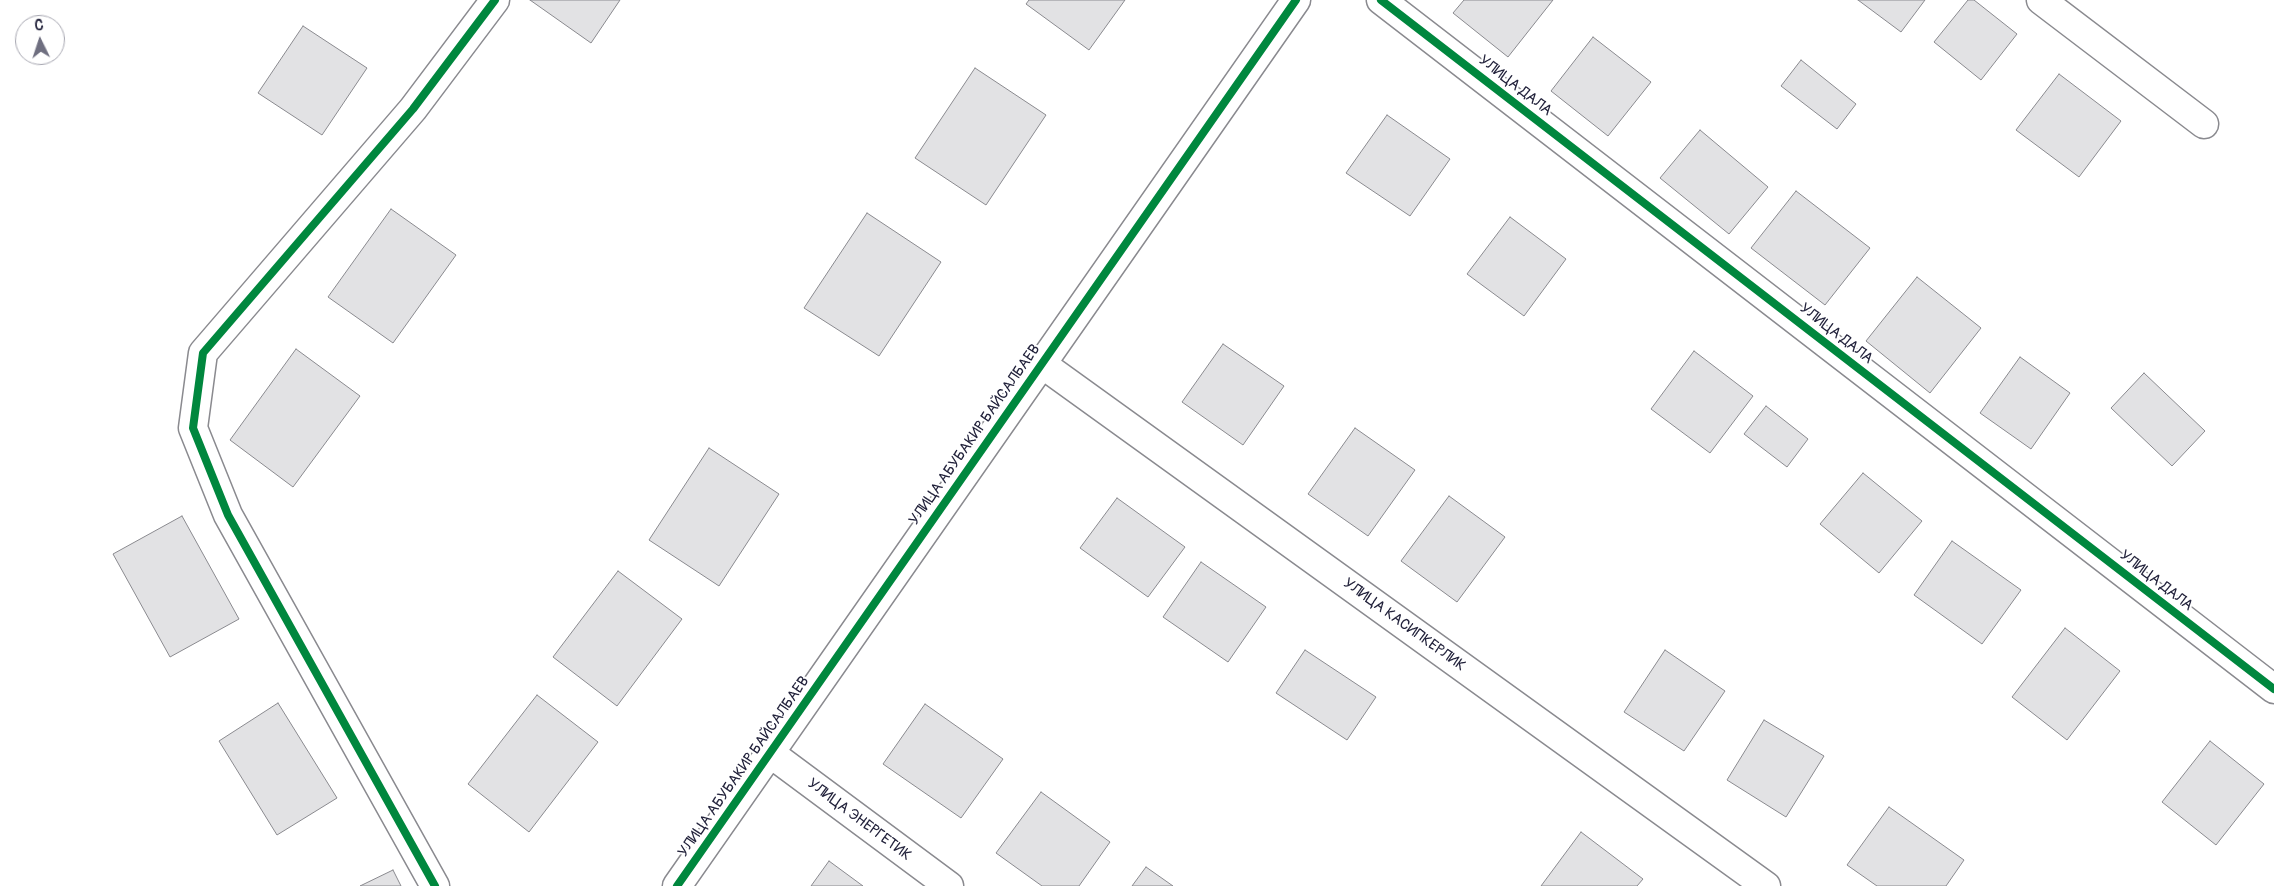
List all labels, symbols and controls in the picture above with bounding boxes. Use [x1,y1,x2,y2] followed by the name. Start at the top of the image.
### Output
[15,15,65,65] north arrow
[34,17,44,34] text: С
[1475,52,1555,120] street label: УЛИЦА ДАЛА
[1796,300,1876,368] street label: УЛИЦА ДАЛА
[906,341,1044,529] street label: УЛИЦА АБУБАКИР БАЙСАЛБАЕВ
[2116,547,2196,615] street label: УЛИЦА ДАЛА
[1339,575,1469,675] street label: УЛИЦА КАСИПКЕРЛИК
[675,673,813,861] street label: УЛИЦА АБУБАКИР БАЙСАЛБАЕВ
[804,775,914,865] street label: УЛИЦА ЭНЕРГЕТИК

